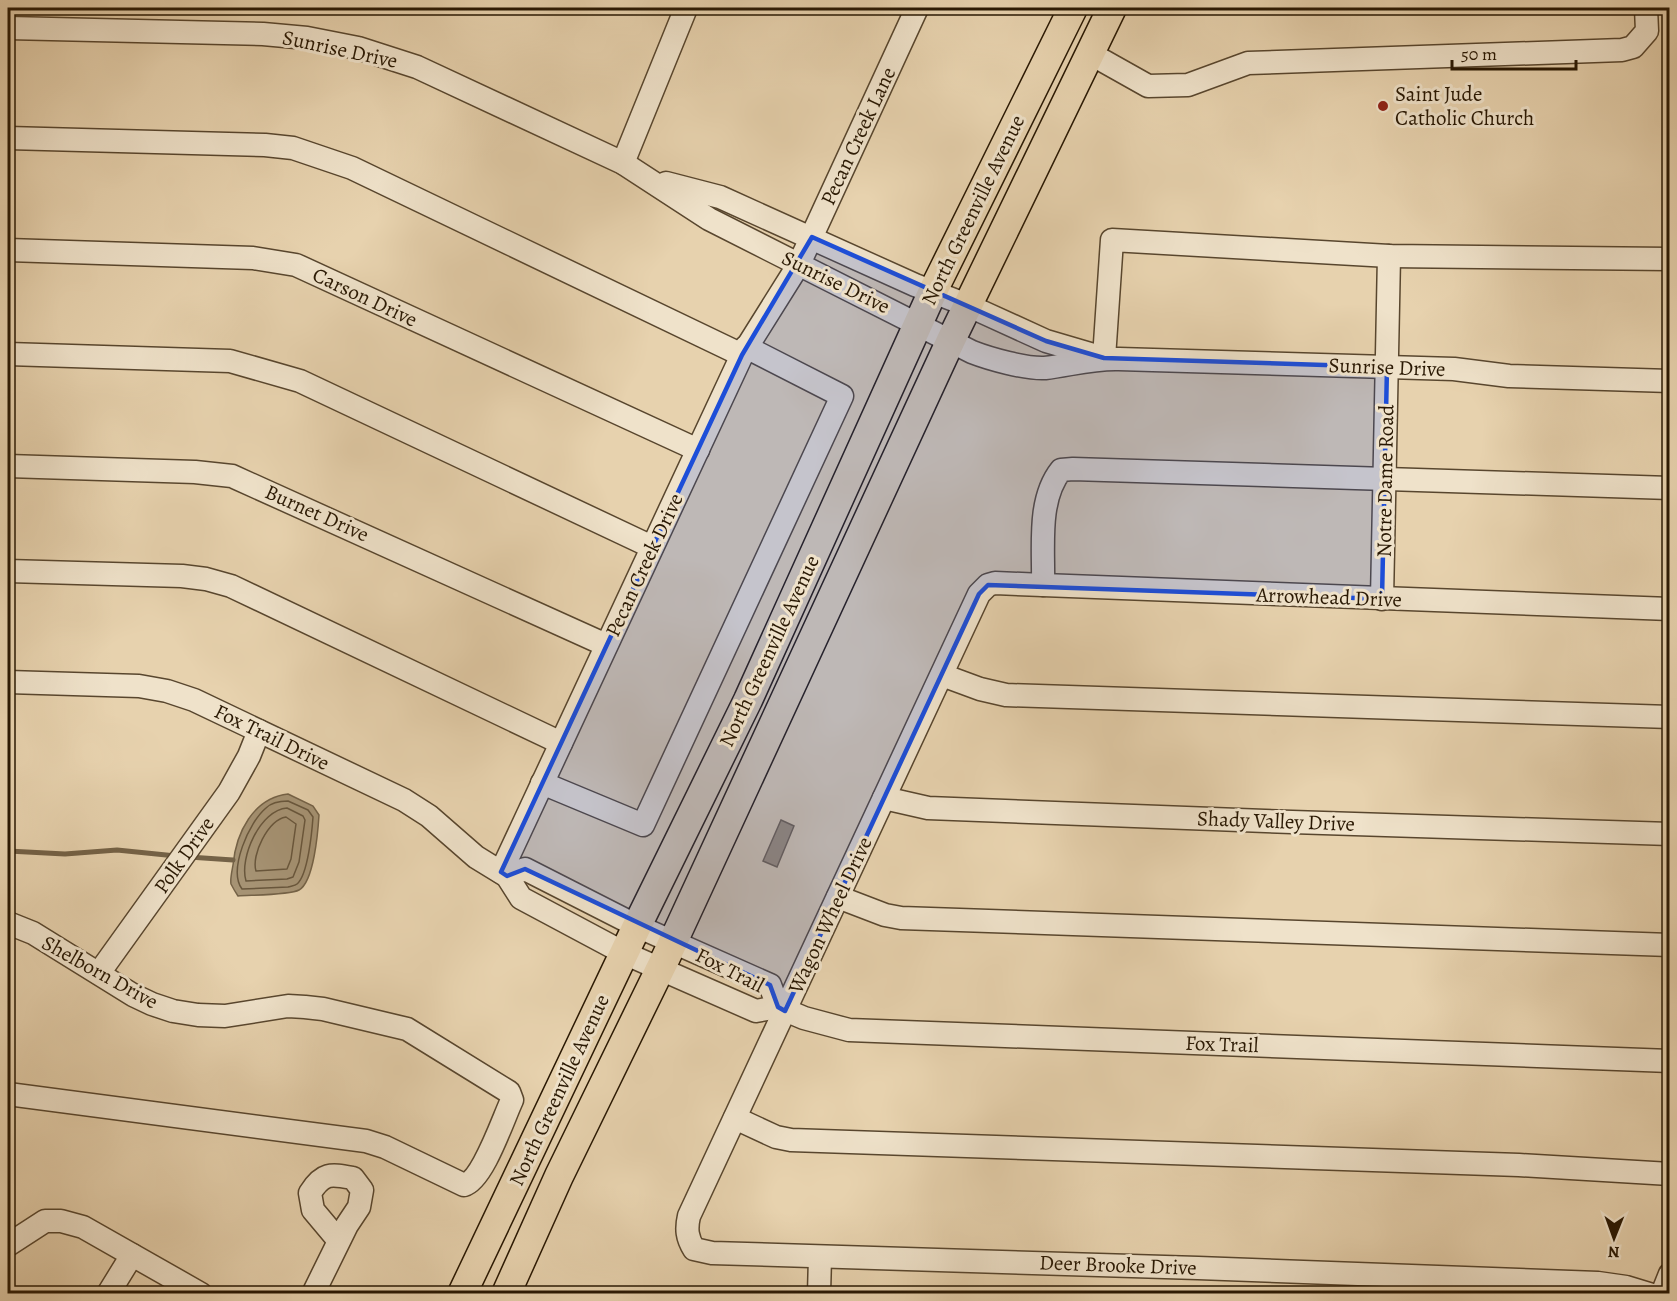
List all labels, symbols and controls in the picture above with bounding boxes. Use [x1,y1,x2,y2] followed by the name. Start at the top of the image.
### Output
[280,23,400,75] street label: Sunrise Drive
[1452,33,1576,71] scale bar
[1461,42,1497,66] text: 50 m
[814,62,902,210] street label: Pecan Creek Lane
[1395,80,1534,132] place label: Saint Jude Catholic Church
[1376,99,1390,113] marker: Saint Jude Catholic Church
[915,110,1031,310] street label: North Greenville Avenue
[777,244,895,320] street label: Sunrise Drive
[308,260,422,334] street label: Carson Drive
[1328,351,1446,383] street label: Sunrise Drive
[1370,404,1400,558] street label: Notre Dame Road
[261,478,373,548] street label: Burnet Drive
[598,489,690,641] street label: Pecan Creek Drive
[712,551,826,751] street label: North Greenville Avenue
[1255,580,1402,614] street label: Arrowhead Drive
[210,697,334,777] street label: Fox Trail Drive
[1197,804,1355,838] street label: Shady Valley Drive
[147,811,221,899] street label: Polk Drive
[781,832,879,999] street label: Wagon Wheel Drive
[37,929,163,1015] street label: Shelborn Drive
[691,941,769,999] street label: Fox Trail
[502,990,616,1190] street label: North Greenville Avenue
[1185,1029,1259,1059] street label: Fox Trail
[1584,1208,1644,1268] north arrow
[1607,1241,1620,1263] text: N
[1039,1248,1197,1282] street label: Deer Brooke Drive

